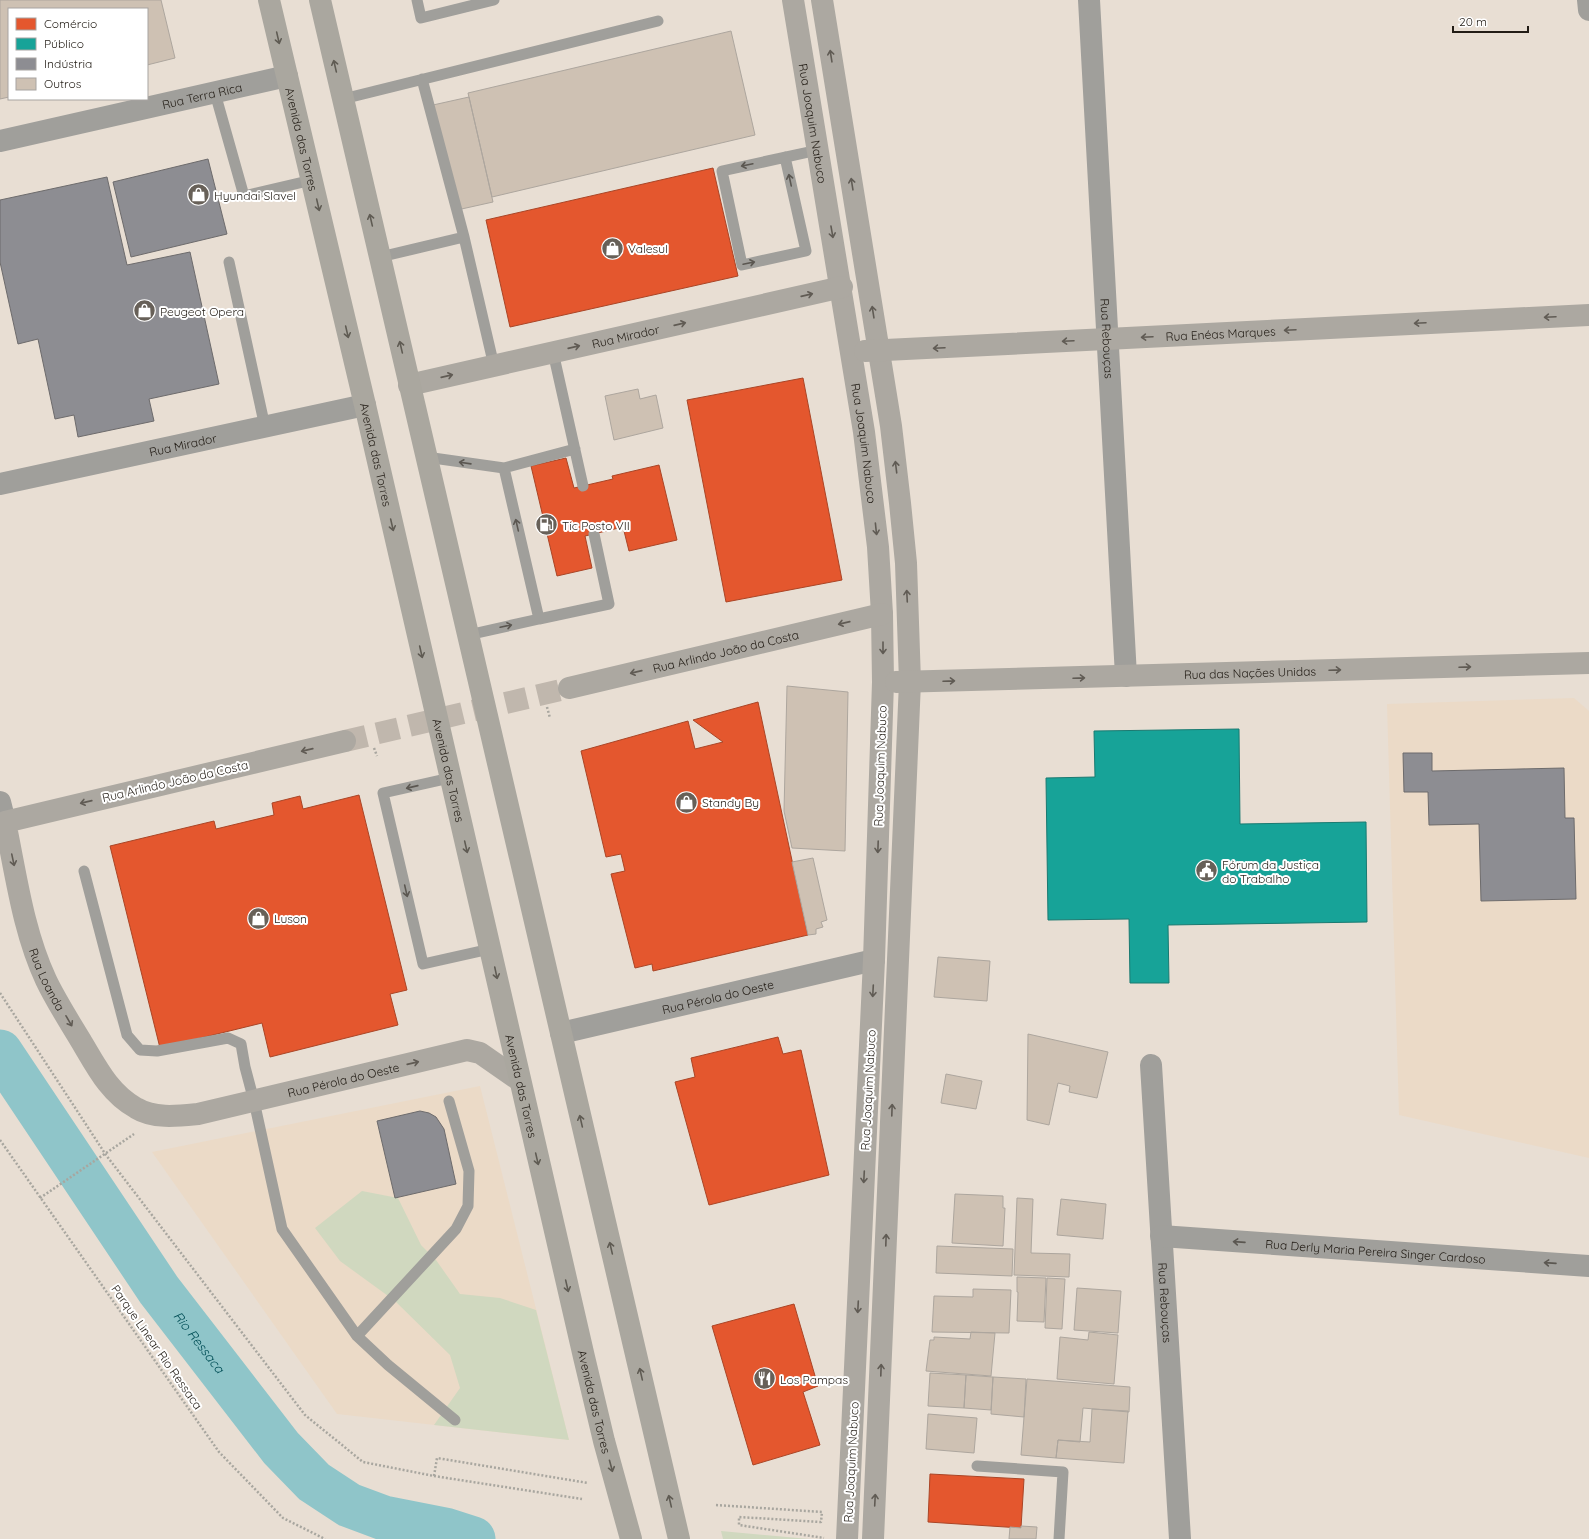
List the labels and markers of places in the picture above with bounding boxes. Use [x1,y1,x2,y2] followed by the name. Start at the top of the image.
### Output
[186,182,212,208] shop icon: Hyundai Slavel
[214,188,296,203] place label: Hyundai Slavel
[599,235,625,261] shop icon: Valesul
[628,241,668,256] place label: Valesul
[131,298,157,324] shop icon: Peugeot Opera
[160,304,244,319] place label: Peugeot Opera
[533,512,559,538] fuel station icon: Tic Posto VII
[562,518,630,533] place label: Tic Posto VII
[673,789,699,815] shop icon: Standy By
[702,795,759,810] place label: Standy By
[1222,857,1319,886] place label: Fórum da Justiça do Trabalho
[1194,858,1220,884] public building icon: Fórum da Justiça do Trabalho
[245,905,271,931] shop icon: Luson
[274,911,307,926] place label: Luson
[751,1366,777,1392] restaurant icon: Los Pampas
[780,1372,848,1387] place label: Los Pampas

